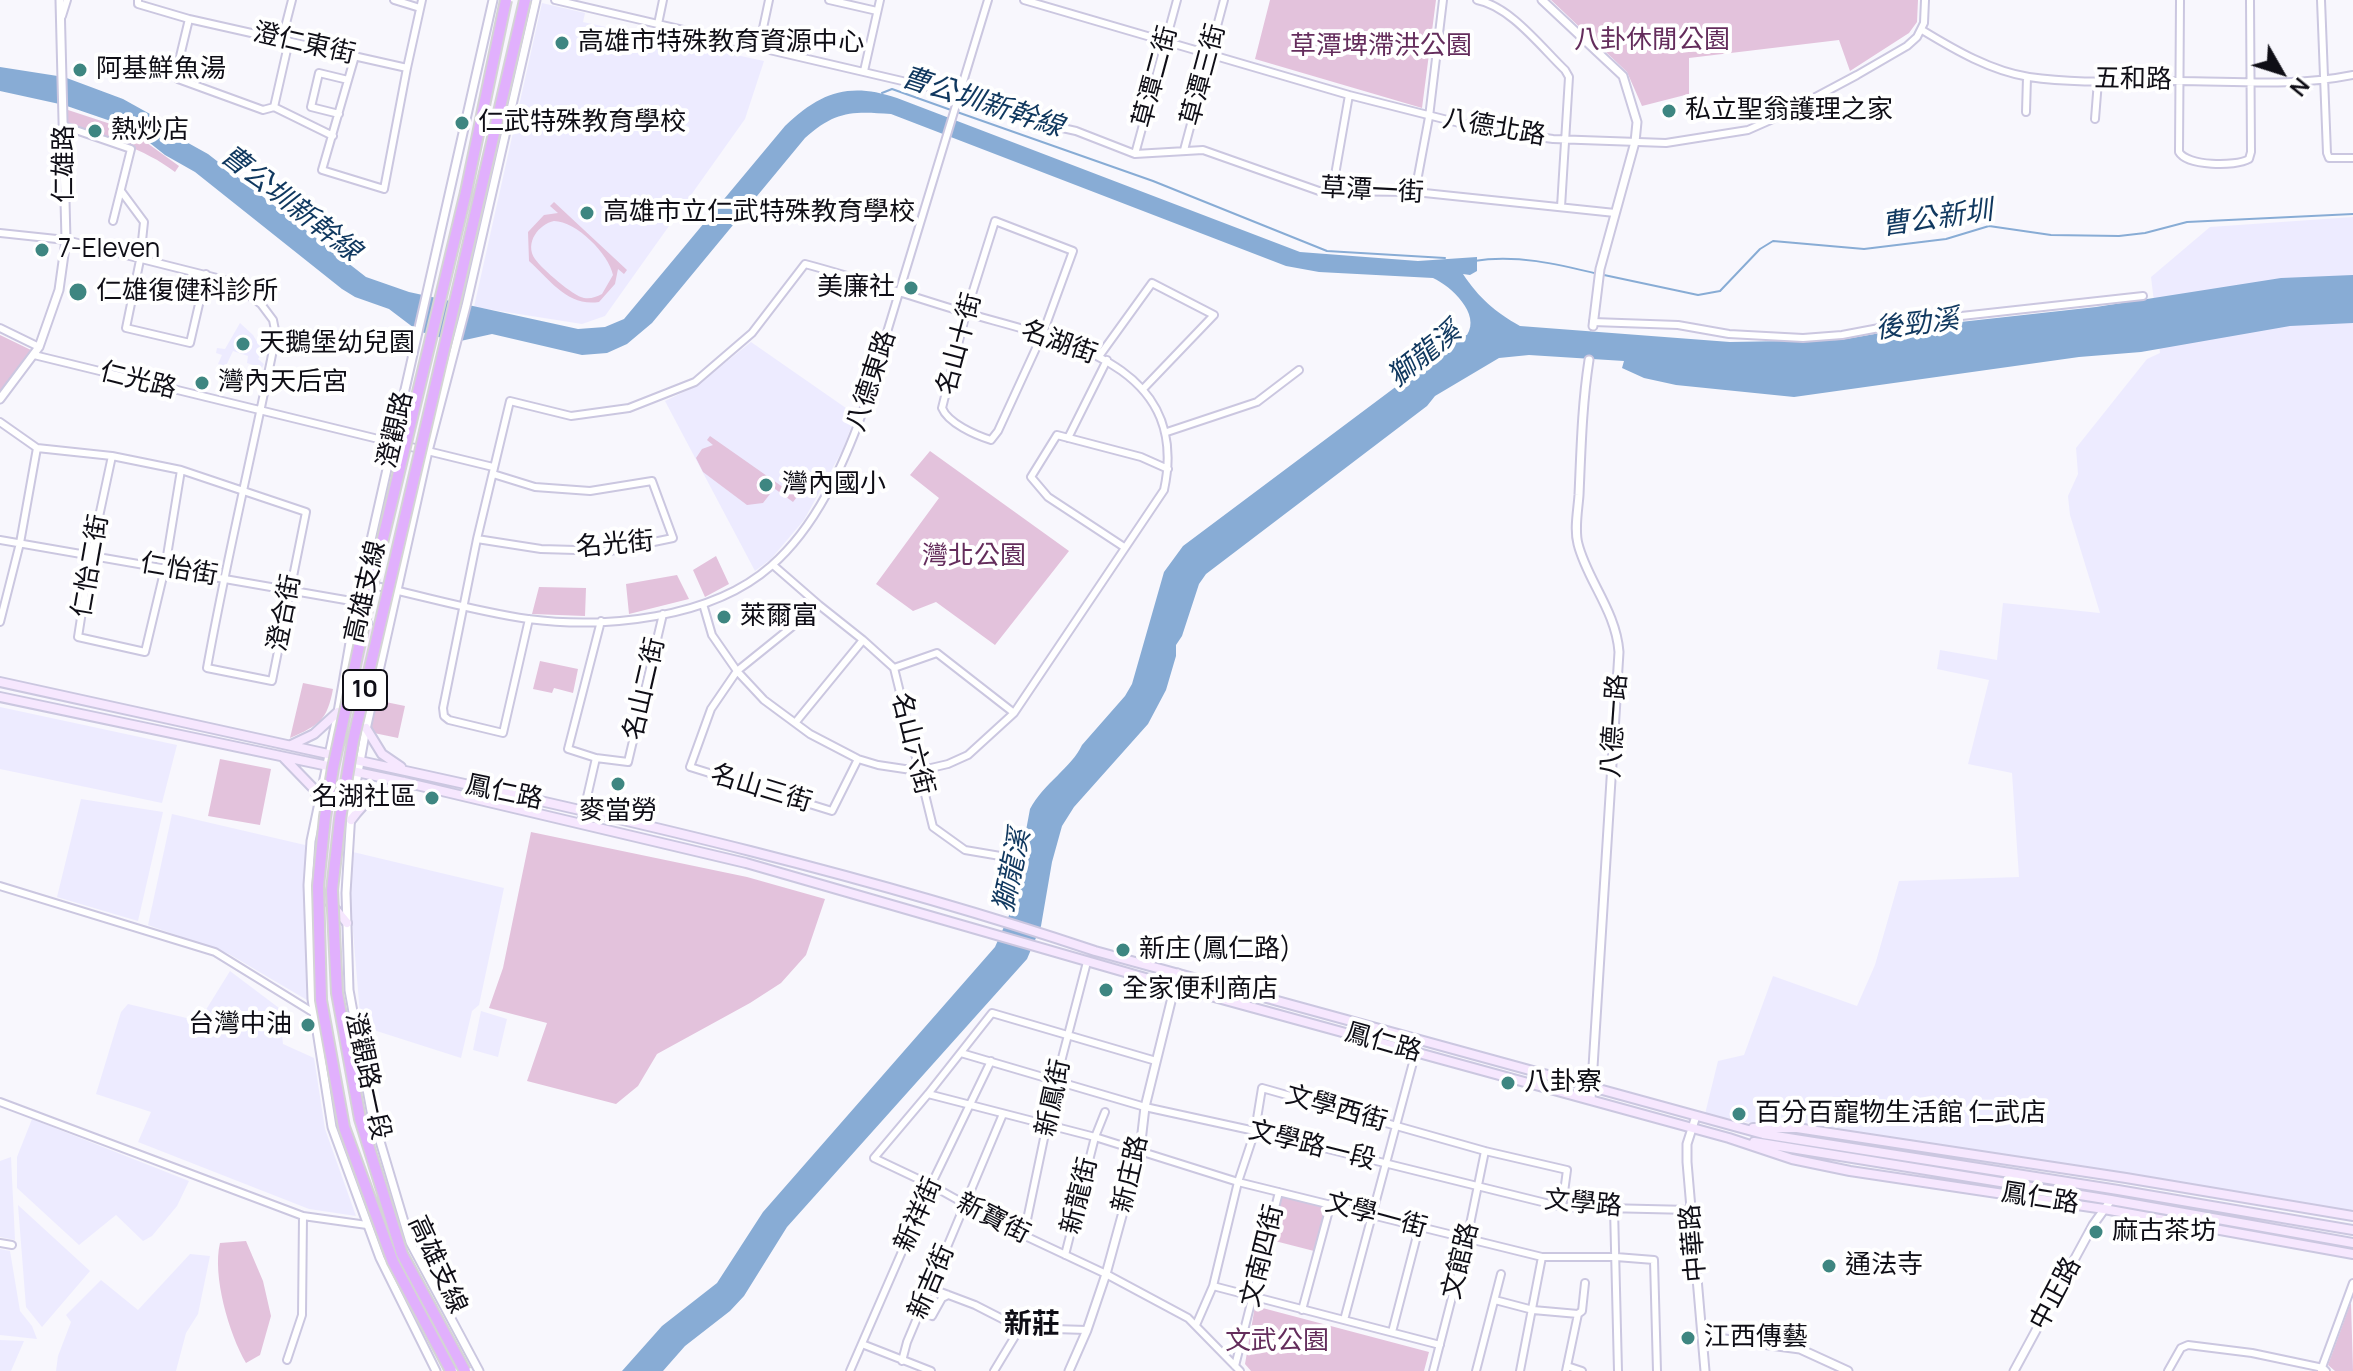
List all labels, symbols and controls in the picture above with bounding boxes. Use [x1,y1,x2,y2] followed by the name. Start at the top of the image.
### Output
[250,17,358,71] street label: 澄仁東街
[1175,21,1233,129] street label: 草潭三街
[1127,23,1185,131] street label: 草潭二街
[1574,25,1730,57] park label: 八卦休閒公園
[578,27,864,59] place label: 高雄市特殊教育資源中心
[1290,31,1472,63] park label: 草潭埤滯洪公園
[2241,32,2321,112] north arrow
[553,34,571,52] marker: 高雄市特殊教育資源中心
[96,54,226,86] place label: 阿基鮮魚湯
[71,61,89,79] marker: 阿基鮮魚湯
[897,61,1067,145] water label: 曹公圳新幹線
[2094,64,2172,96] street label: 五和路
[2283,72,2316,103] text: N
[1685,95,1893,127] place label: 私立聖翁護理之家
[1660,102,1678,120] marker: 私立聖翁護理之家
[1440,104,1548,152] street label: 八德北路
[478,107,686,139] place label: 仁武特殊教育學校
[453,114,471,132] marker: 仁武特殊教育學校
[111,115,189,147] place label: 熱炒店
[86,122,104,140] marker: 熱炒店
[49,125,81,203] street label: 仁雄路
[213,139,367,269] water label: 曹公圳新幹線
[1319,173,1425,209] street label: 草潭一街
[1879,195,1995,243] water label: 曹公新圳
[603,197,915,229] place label: 高雄市立仁武特殊教育學校
[578,204,596,222] marker: 高雄市立仁武特殊教育學校
[58,234,160,266] place label: 7-Eleven
[33,241,51,259] marker: 7-Eleven
[817,272,895,304] place label: 美廉社
[96,276,278,308] place label: 仁雄復健科診所
[902,279,920,297] marker: 美廉社
[67,281,89,303] marker: 仁雄復健科診所
[931,290,989,398] street label: 名山十街
[1873,303,1961,347] water label: 後勁溪
[1017,315,1101,371] street label: 名湖街
[1382,316,1468,394] water label: 獅龍溪
[841,327,903,435] street label: 八德東路
[259,328,415,360] place label: 天鵝堡幼兒園
[234,335,252,353] marker: 天鵝堡幼兒園
[96,356,180,406] street label: 仁光路
[218,367,348,399] place label: 灣內天后宮
[193,374,211,392] marker: 灣內天后宮
[372,388,420,472] street label: 澄觀路
[782,469,886,501] place label: 灣內國小
[757,476,775,494] marker: 灣內國小
[67,512,115,620] street label: 仁怡二街
[575,526,655,564] street label: 名光街
[339,538,393,646] street label: 高雄支線
[922,541,1026,573] park label: 灣北公園
[138,548,220,592] street label: 仁怡街
[262,572,308,654] street label: 澄合街
[740,601,818,633] place label: 萊爾富
[715,608,733,626] marker: 萊爾富
[618,635,672,743] street label: 名山二街
[343,670,387,710] road number: 10
[1596,673,1634,779] street label: 八德一路
[884,690,940,798] street label: 名山六街
[707,759,815,819] street label: 名山三街
[463,770,545,816] street label: 鳳仁路
[609,775,627,793] marker: 麥當勞
[312,782,416,814] place label: 名湖社區
[423,789,441,807] marker: 名湖社區
[579,796,657,828] place label: 麥當勞
[988,826,1038,916] water label: 獅龍溪
[1139,934,1291,966] place label: 新庄(鳳仁路)
[1114,941,1132,959] marker: 新庄(鳳仁路)
[1122,974,1278,1006] place label: 全家便利商店
[1097,981,1115,999] marker: 全家便利商店
[188,1009,292,1041] place label: 台灣中油
[338,1009,396,1143] street label: 澄觀路一段
[299,1016,317,1034] marker: 台灣中油
[1341,1017,1425,1069] street label: 鳳仁路
[1031,1057,1077,1139] street label: 新鳳街
[1524,1067,1602,1099] place label: 八卦寮
[1499,1074,1517,1092] marker: 八卦寮
[1282,1080,1390,1138] street label: 文學西街
[1755,1098,2046,1130] place label: 百分百寵物生活館 仁武店
[1730,1105,1748,1123] marker: 百分百寵物生活館 仁武店
[1245,1115,1379,1177] street label: 文學路一段
[1107,1132,1155,1216] street label: 新庄路
[1055,1154,1105,1238] street label: 新龍街
[889,1173,949,1257] street label: 新祥街
[1999,1177,2081,1221] street label: 鳳仁路
[1543,1185,1623,1223] street label: 文學路
[951,1187,1035,1251] street label: 新寶街
[1322,1187,1430,1245] street label: 文學一街
[1235,1202,1291,1310] street label: 文南四街
[1675,1203,1713,1283] street label: 中華路
[401,1211,473,1319] street label: 高雄支線
[2112,1216,2216,1248] place label: 麻古茶坊
[1436,1219,1486,1303] street label: 文館路
[2087,1223,2105,1241] marker: 麻古茶坊
[902,1240,962,1324] street label: 新吉街
[1845,1250,1923,1282] place label: 通法寺
[2024,1252,2088,1336] street label: 中正路
[1820,1257,1838,1275] marker: 通法寺
[1004,1308,1060,1342] district label: 新莊
[1704,1322,1808,1354] place label: 江西傳藝
[1225,1326,1329,1358] park label: 文武公園
[1679,1329,1697,1347] marker: 江西傳藝

